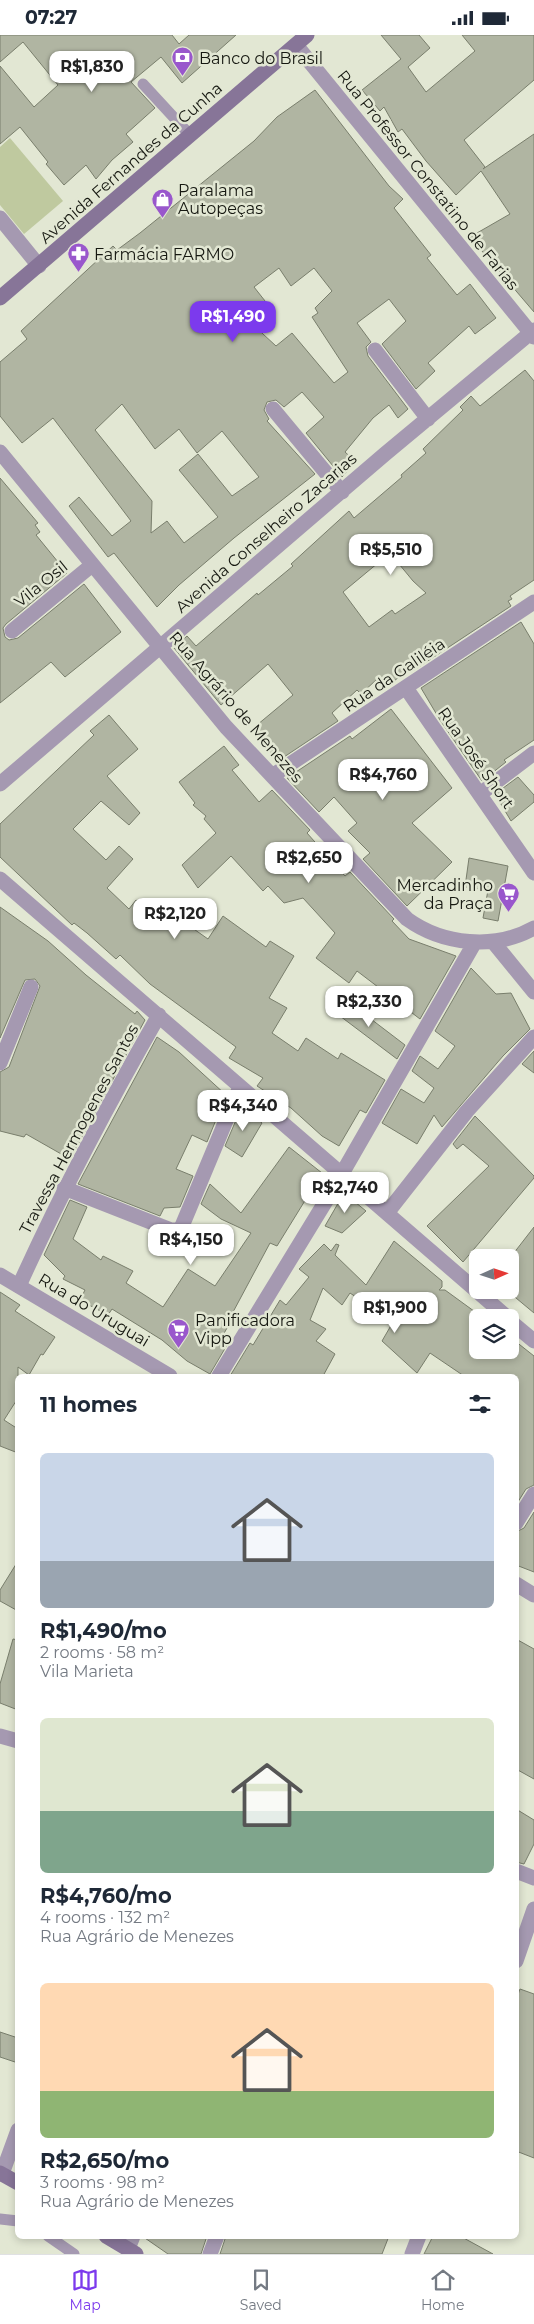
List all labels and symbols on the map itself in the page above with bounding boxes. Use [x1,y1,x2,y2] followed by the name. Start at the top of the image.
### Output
[171,46,195,77] bank icon: Banco do Brasil
[199,49,323,68] place label: Banco do Brasil
[46,50,138,93] pin: R$1,830
[333,66,523,294] street label: Rua Professor Constatino de Farias
[36,79,226,247] street label: Avenida Fernandes da Cunha
[178,181,263,218] place label: Paralama Autopeças
[150,187,174,218] shop icon: Paralama Autopeças
[66,242,90,273] pharmacy icon: Farmácia FARMO
[94,245,234,264] place label: Farmácia FARMO
[187,301,279,343] pin: R$1,490
[172,449,361,617] street label: Avenida Conselheiro Zacarias
[345,533,437,576] pin: R$5,510
[11,557,71,611] street label: Vila Osil
[165,628,307,787] street label: Rua Agrário de Menezes
[340,634,448,716] street label: Rua da Galiléia
[434,704,518,813] street label: Rua José Short
[337,759,429,801] pin: R$4,760
[263,841,355,884] pin: R$2,650
[397,876,493,913] place label: Mercadinho da Praça
[497,882,521,913] supermarket icon: Mercadinho da Praça
[129,897,221,940] pin: R$2,120
[323,985,415,1028] pin: R$2,330
[16,1021,143,1237] street label: Travessa Hermogenes Santos
[197,1089,289,1132] pin: R$4,340
[299,1171,391,1214] pin: R$2,740
[145,1223,237,1266] pin: R$4,150
[469,1249,519,1299] north arrow
[35,1269,153,1351] street label: Rua do Uruguai
[349,1291,441,1334] pin: R$1,900
[195,1311,295,1348] place label: Panificadora Vipp
[167,1317,191,1348] supermarket icon: Panificadora Vipp

